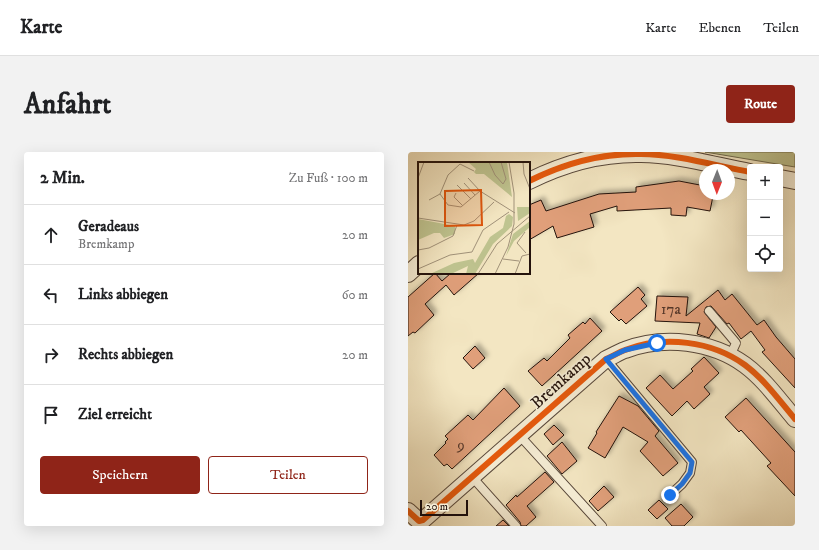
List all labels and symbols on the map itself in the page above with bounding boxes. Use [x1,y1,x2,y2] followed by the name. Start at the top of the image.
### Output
[418,162,530,274] inset map
[699,164,735,200] north arrow
[661,300,682,319] house number: 17a
[648,334,666,352] route start
[526,348,596,414] street label: Bremkamp
[456,436,465,455] house number: 9
[661,486,679,504] route end
[420,498,468,517] scale bar

